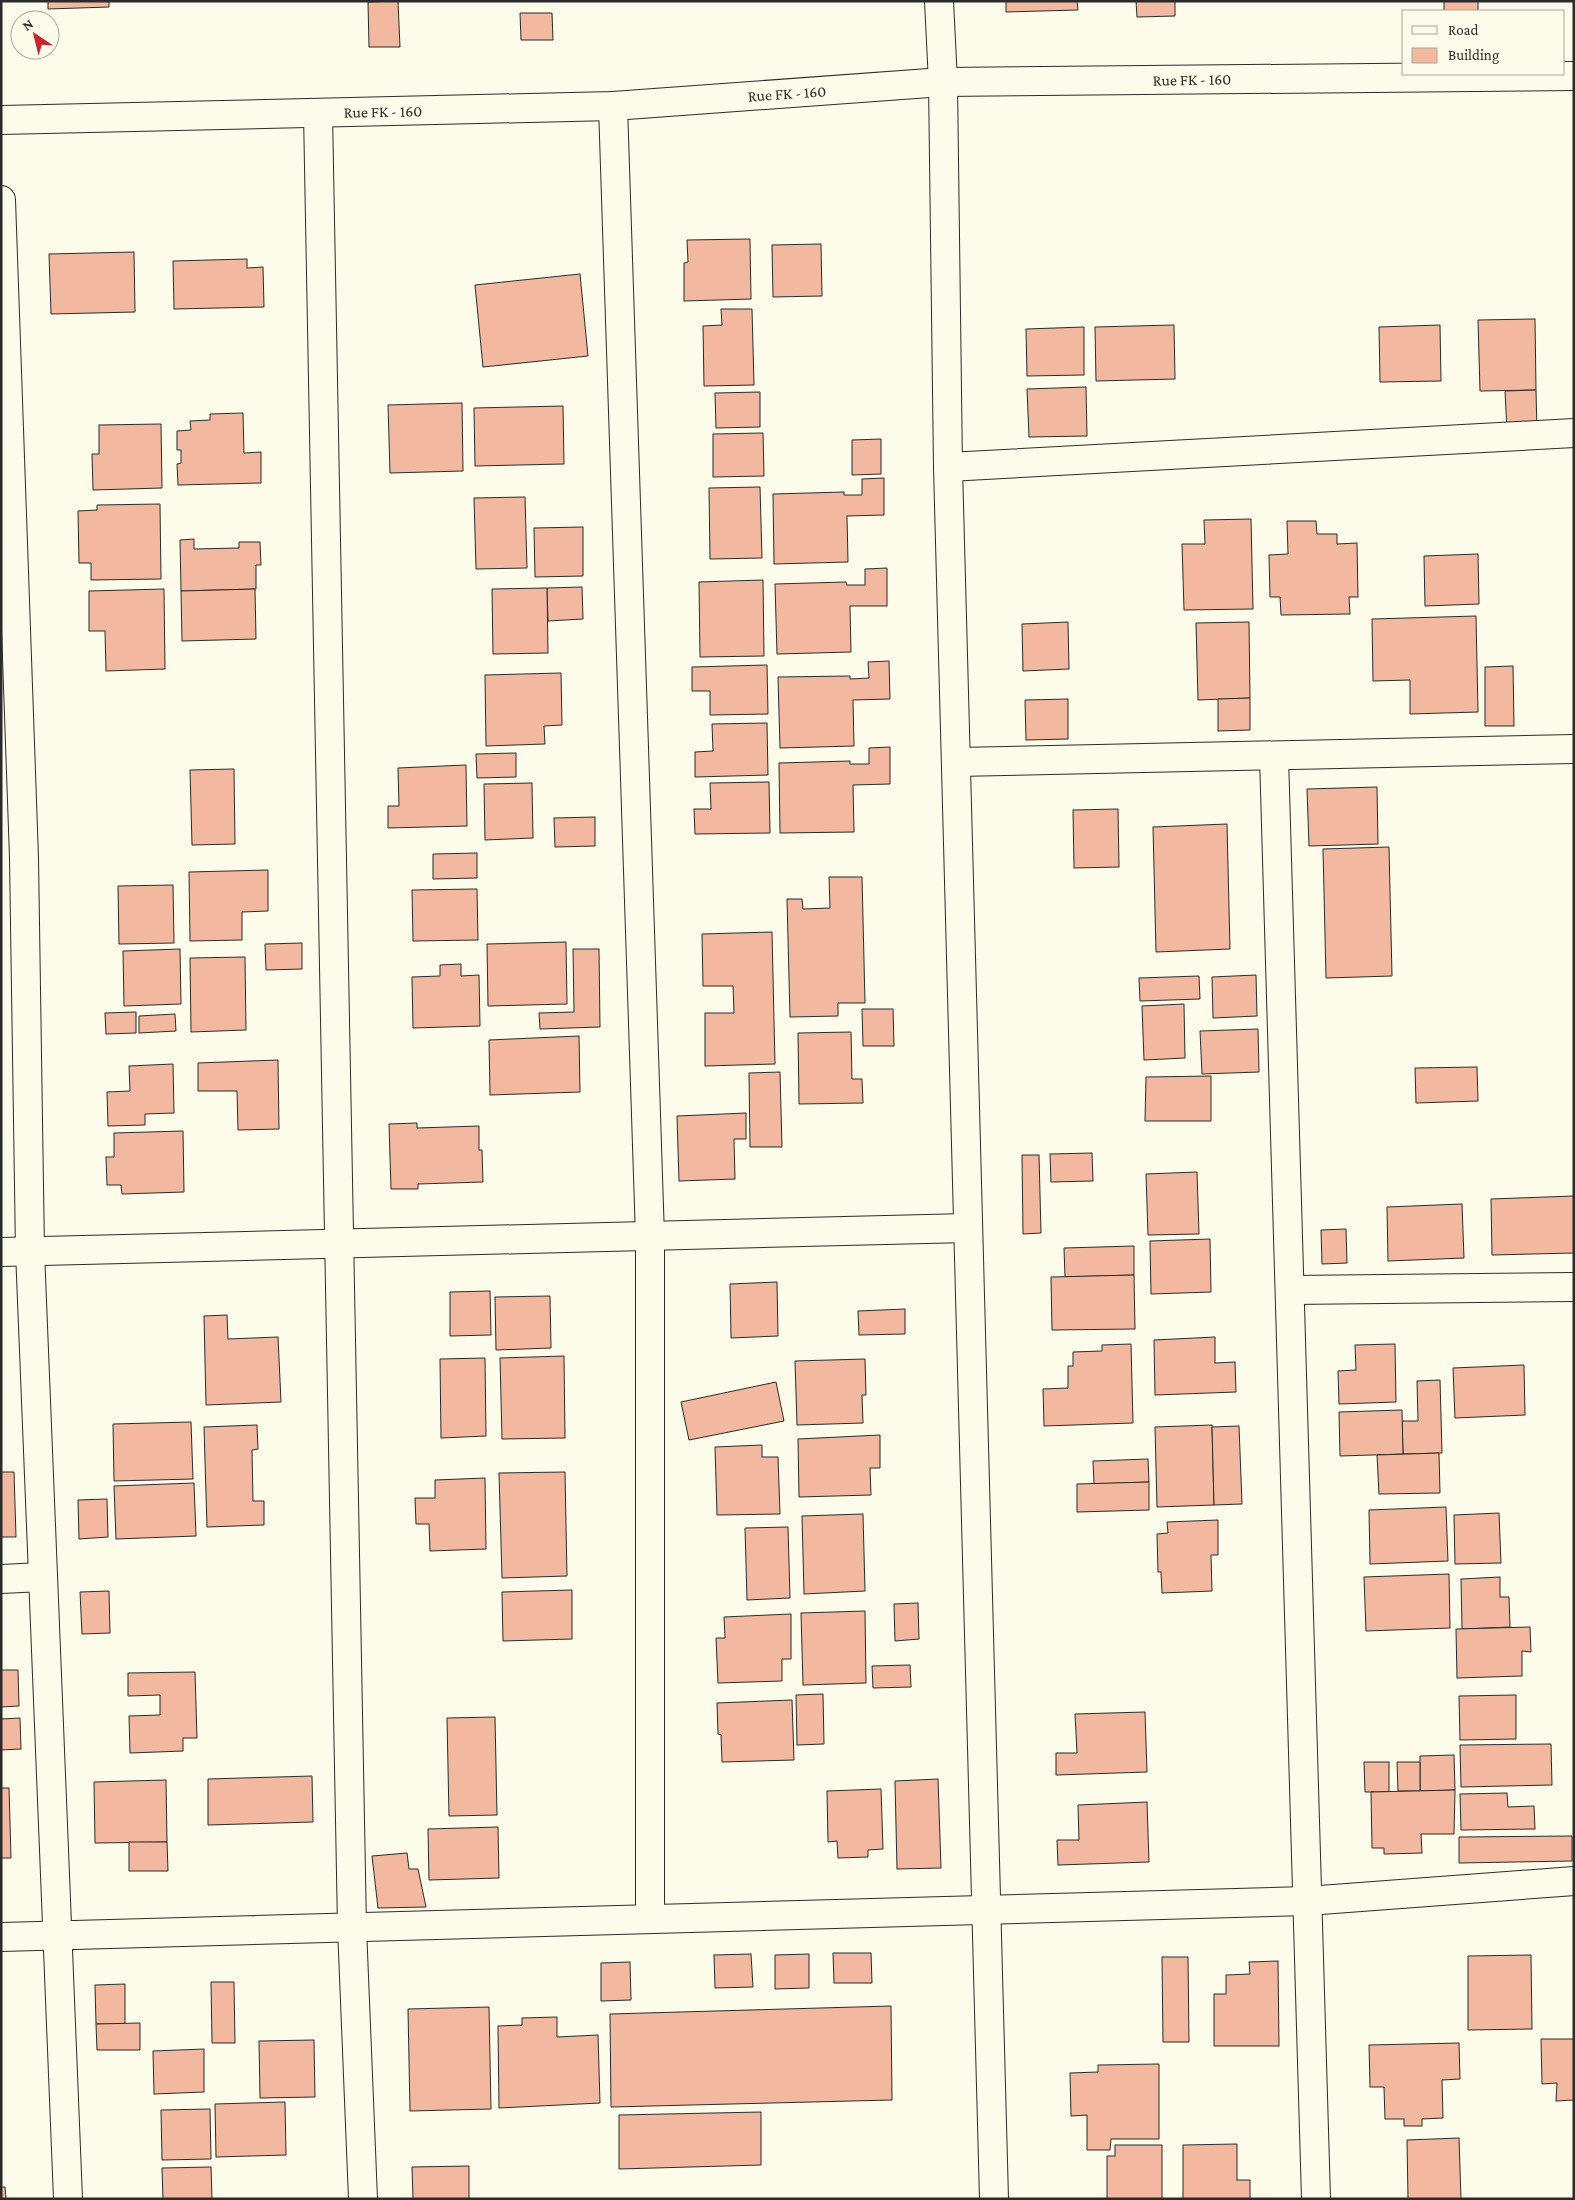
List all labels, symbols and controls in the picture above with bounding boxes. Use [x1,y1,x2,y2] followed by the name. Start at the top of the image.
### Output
[10,10,60,60] north arrow
[1402,10,1565,75] legend
[19,15,36,34] text: N
[1448,22,1479,38] text: Road
[1448,47,1499,64] text: Building
[1153,70,1231,89] street label: Rue FK - 160
[747,82,827,105] street label: Rue FK - 160
[344,102,422,121] street label: Rue FK - 160

